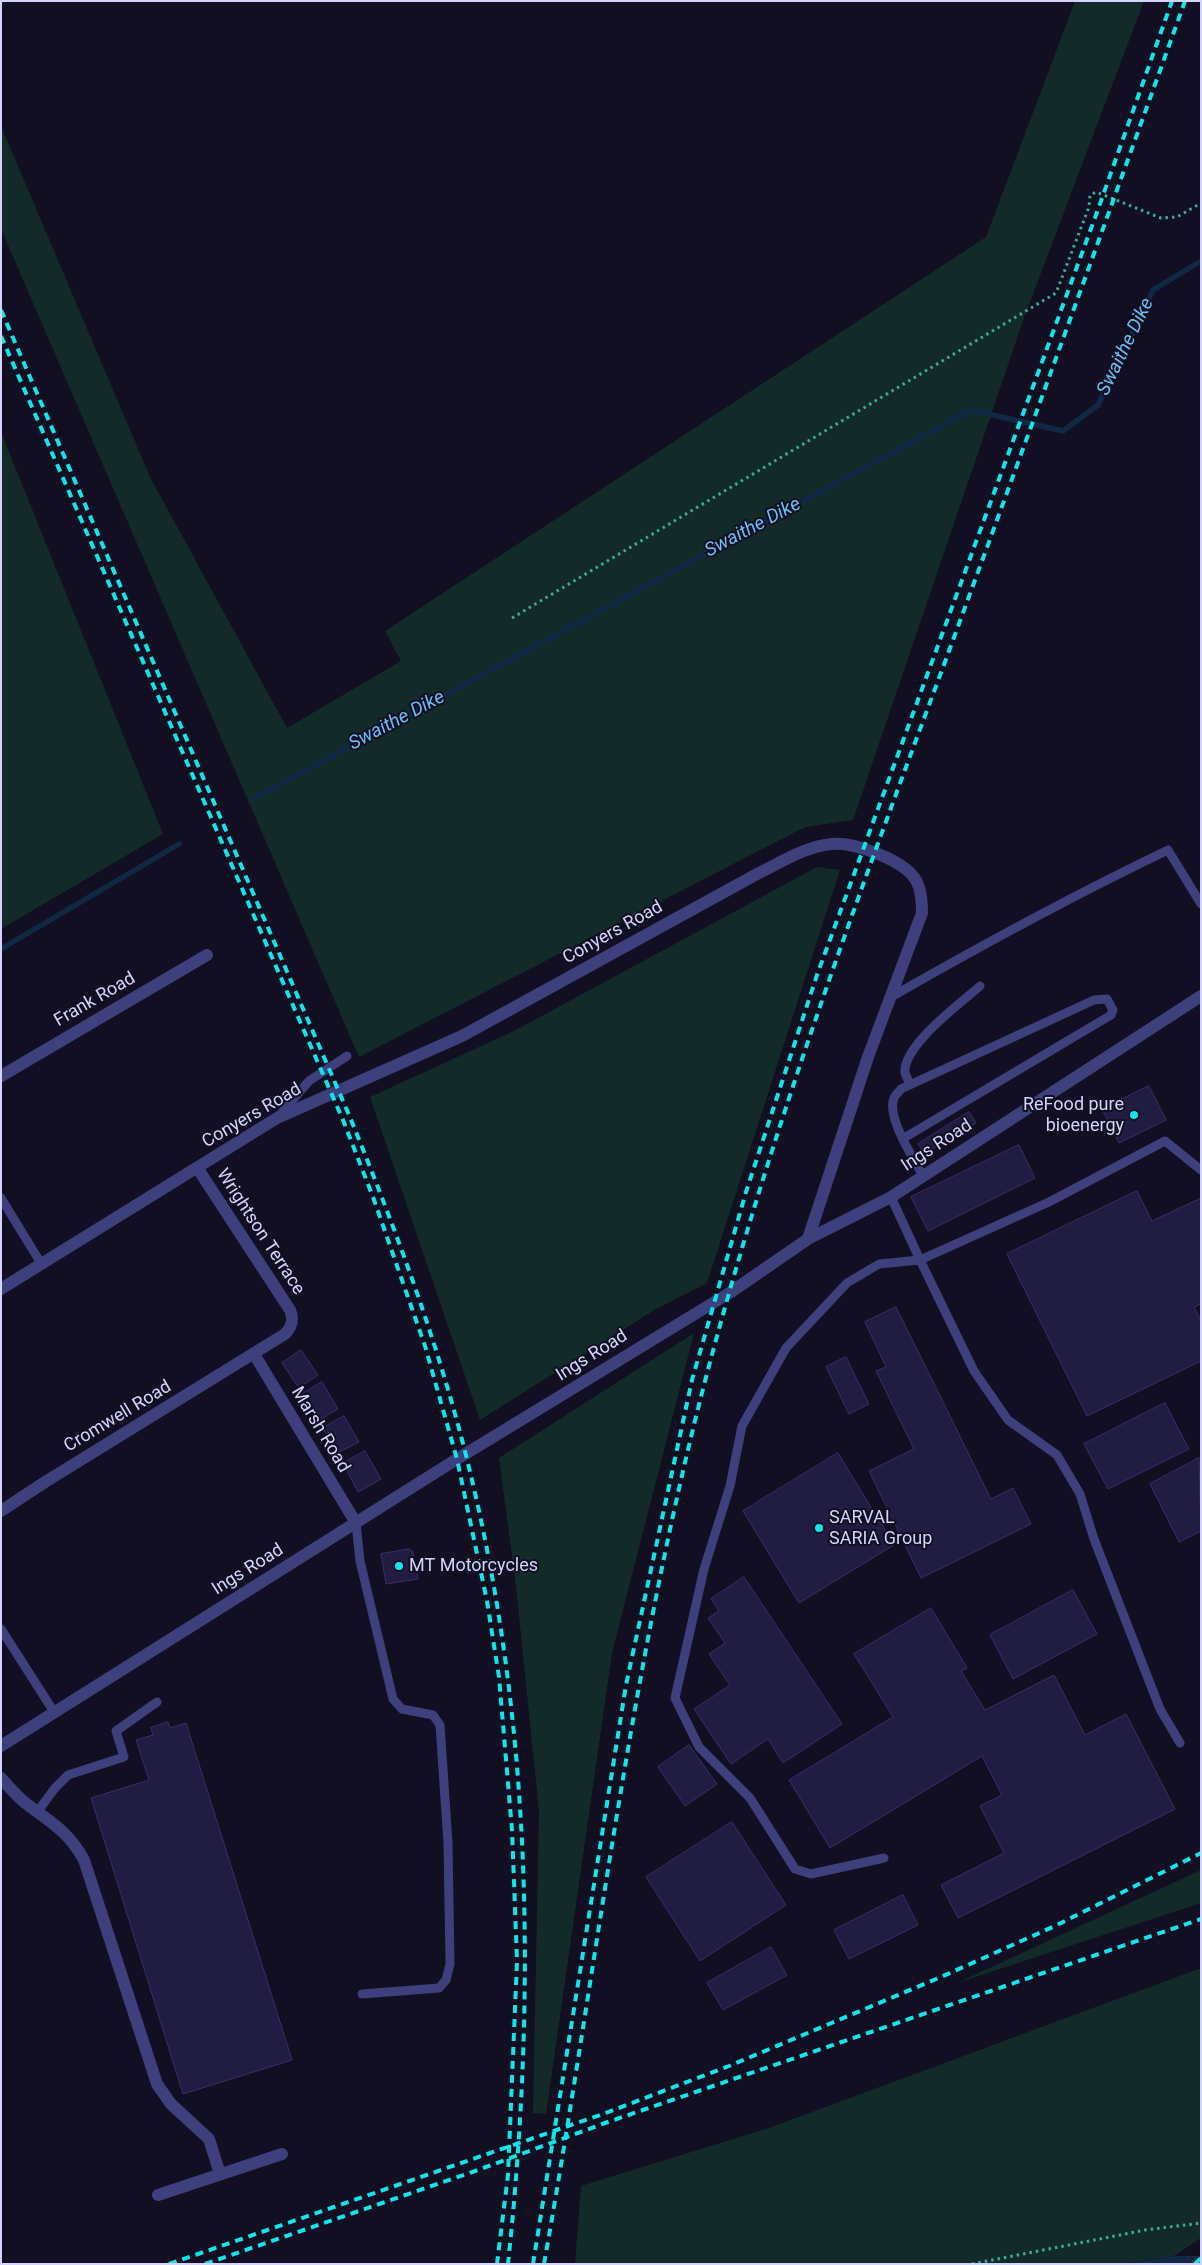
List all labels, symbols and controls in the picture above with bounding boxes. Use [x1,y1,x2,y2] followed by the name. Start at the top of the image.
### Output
[1093,295,1159,399] water label: Swaithe Dike
[701,493,805,563] water label: Swaithe Dike
[345,686,449,756] water label: Swaithe Dike
[559,897,667,969] street label: Conyers Road
[51,968,139,1032] street label: Frank Road
[199,1079,305,1153] street label: Conyers Road
[1023,1094,1124,1136] place label: ReFood pure bioenergy
[1128,1109,1140,1121] marker: ReFood pure bioenergy
[898,1115,976,1177] street label: Ings Road
[211,1165,309,1299] street label: Wrightson Terrace
[552,1326,632,1386] street label: Ings Road
[60,1377,176,1457] street label: Cromwell Road
[286,1383,354,1477] street label: Marsh Road
[829,1507,932,1550] place label: SARVAL SARIA Group
[813,1522,825,1534] marker: SARVAL SARIA Group
[208,1540,288,1600] street label: Ings Road
[409,1555,538,1577] place label: MT Motorcycles
[393,1560,405,1572] marker: MT Motorcycles

